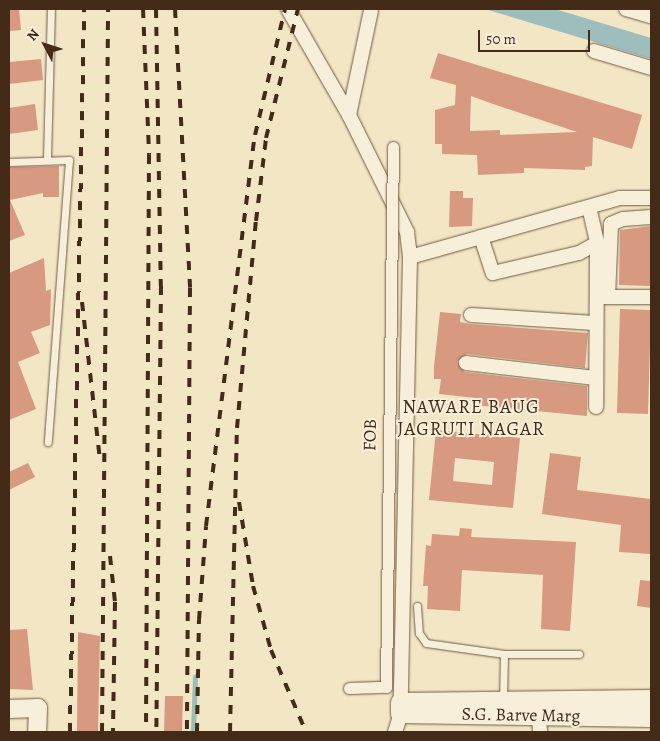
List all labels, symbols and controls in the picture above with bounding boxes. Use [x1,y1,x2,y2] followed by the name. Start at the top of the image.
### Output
[20,20,70,70] north arrow
[480,20,592,52] scale bar
[23,25,44,45] text: N
[486,29,516,49] text: 50 m
[396,397,546,441] district label: NAWARE BAUG JAGRUTI NAGAR
[359,419,381,451] street label: FOB
[461,703,581,727] street label: S.G. Barve Marg

